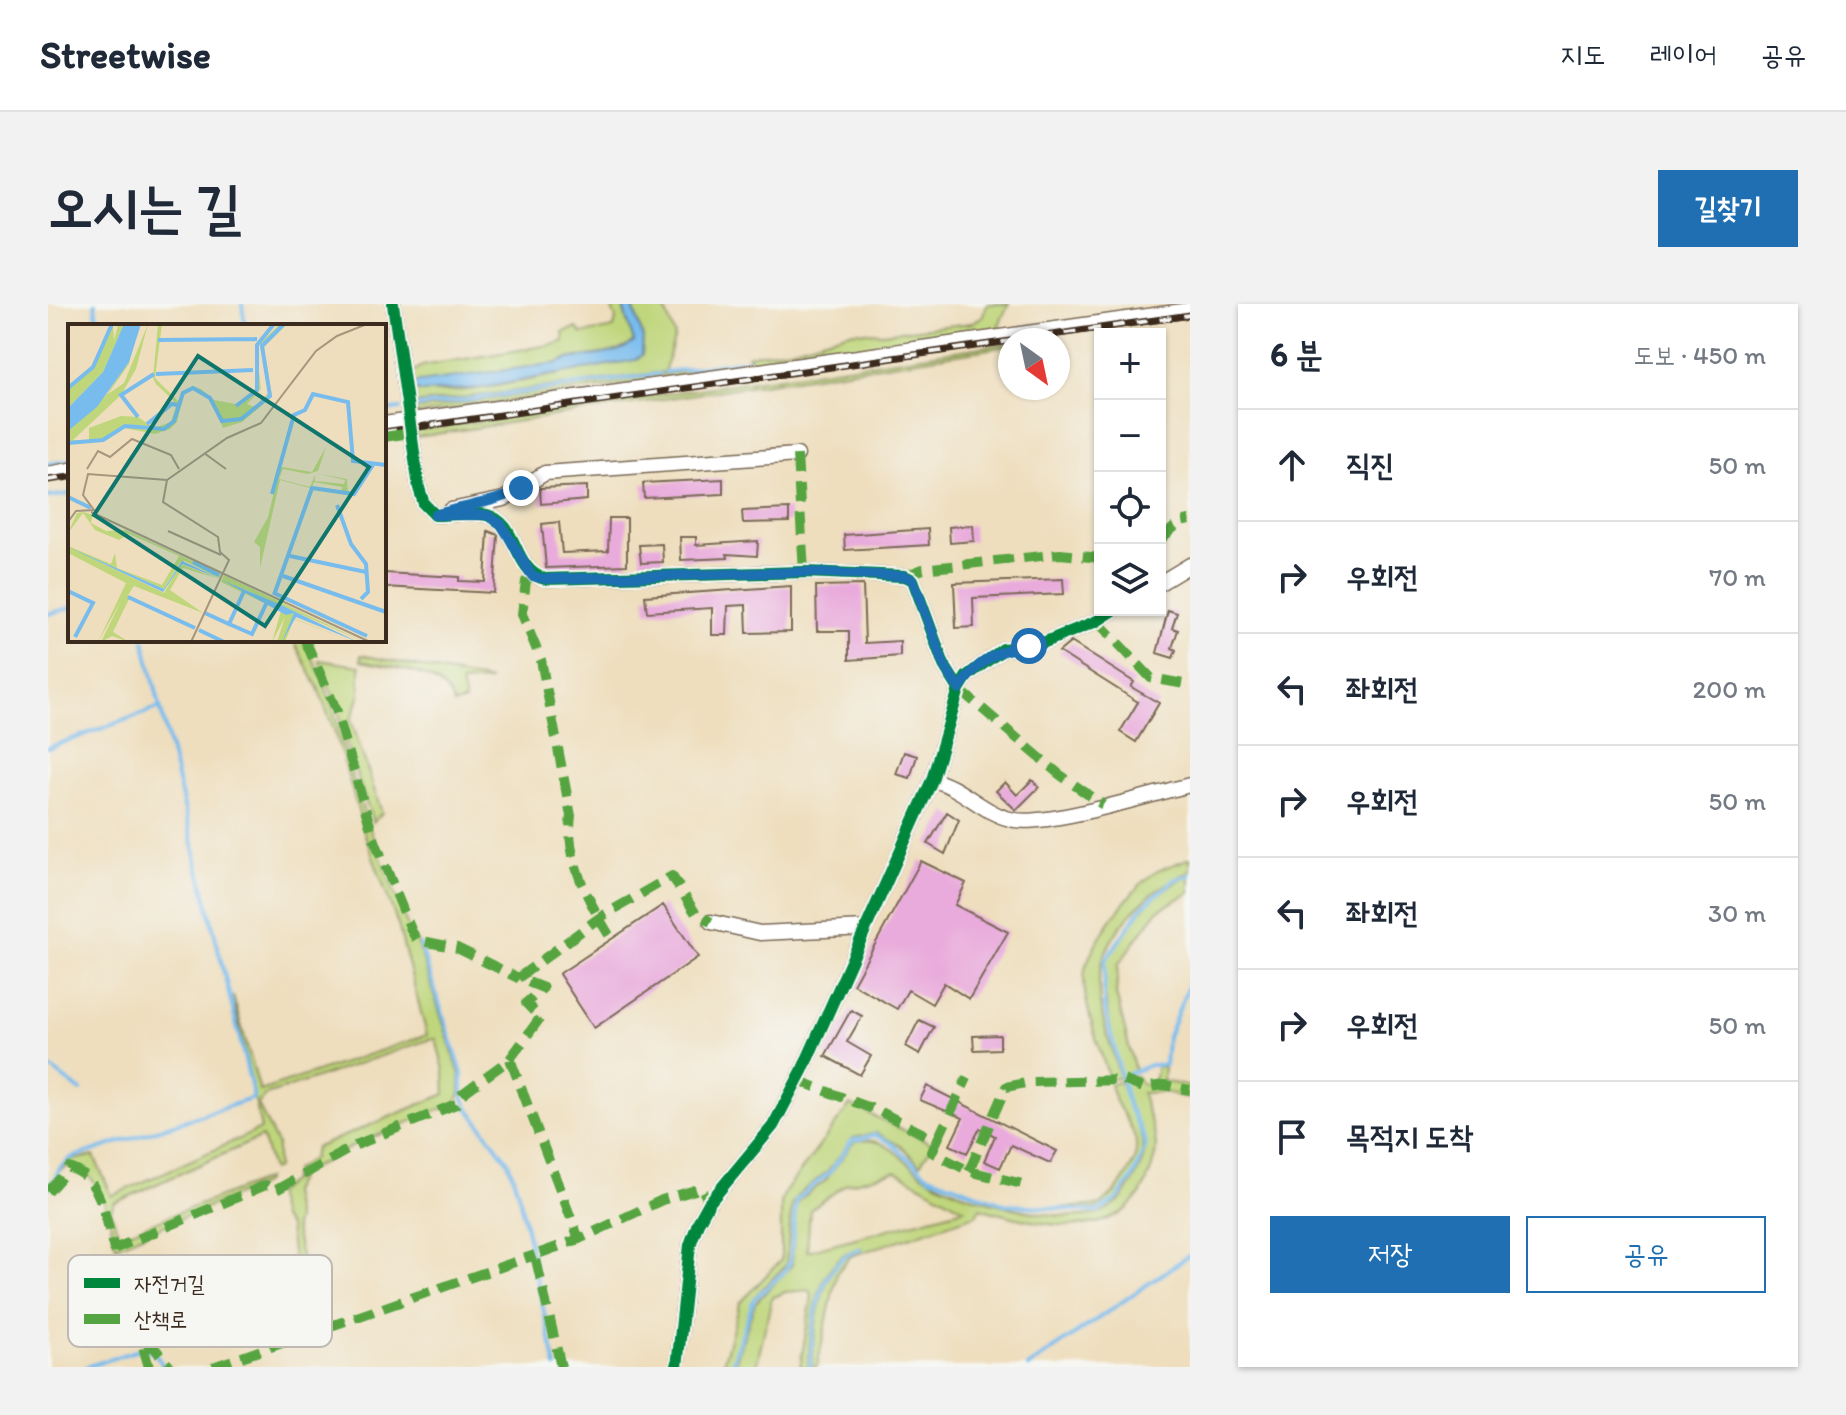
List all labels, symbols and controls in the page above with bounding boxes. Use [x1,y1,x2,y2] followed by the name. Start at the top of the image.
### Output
[40,32,211,78] text: Streetwise
[1560,37,1605,71] text: 지도
[1649,37,1717,71] text: 레이어
[1761,37,1806,71] text: 공유
[1658,170,1798,247] button: 길찾기
[48,173,241,240] text: 오시는 길
[68,324,386,642] inset map
[998,328,1070,400] north arrow
[1094,328,1166,616] map controls
[1094,328,1166,400] button: +
[1270,334,1323,375] text: 6 분
[1633,339,1766,371] text: 도보 · 450 m
[1094,400,1166,472] button: −
[1270,443,1314,487] icon: ahead
[1346,446,1394,483] text: 직진
[1709,449,1766,481] text: 50 m
[503,470,539,506] route end
[1094,472,1166,544] button: locate
[1094,544,1166,616] button: layers
[1270,555,1314,599] icon: right
[1346,558,1418,595] text: 우회전
[1709,561,1766,593] text: 70 m
[1011,628,1047,664] route start
[1270,667,1314,711] icon: left
[1346,670,1418,707] text: 좌회전
[1693,673,1766,705] text: 200 m
[1270,779,1314,823] icon: right
[1346,782,1418,819] text: 우회전
[1709,785,1766,817] text: 50 m
[1270,891,1314,935] icon: left
[1346,894,1418,931] text: 좌회전
[1708,897,1766,929] text: 30 m
[1270,1003,1314,1047] icon: right
[1346,1006,1418,1043] text: 우회전
[1709,1009,1766,1041] text: 50 m
[1270,1115,1314,1159] icon: arrive
[1346,1118,1473,1155] text: 목적지 도착
[1270,1216,1510,1293] button: 저장
[1526,1216,1766,1293] button: 공유
[68,1255,332,1347] legend
[134,1270,205,1297] text: 자전거길
[134,1306,187,1333] text: 산책로

